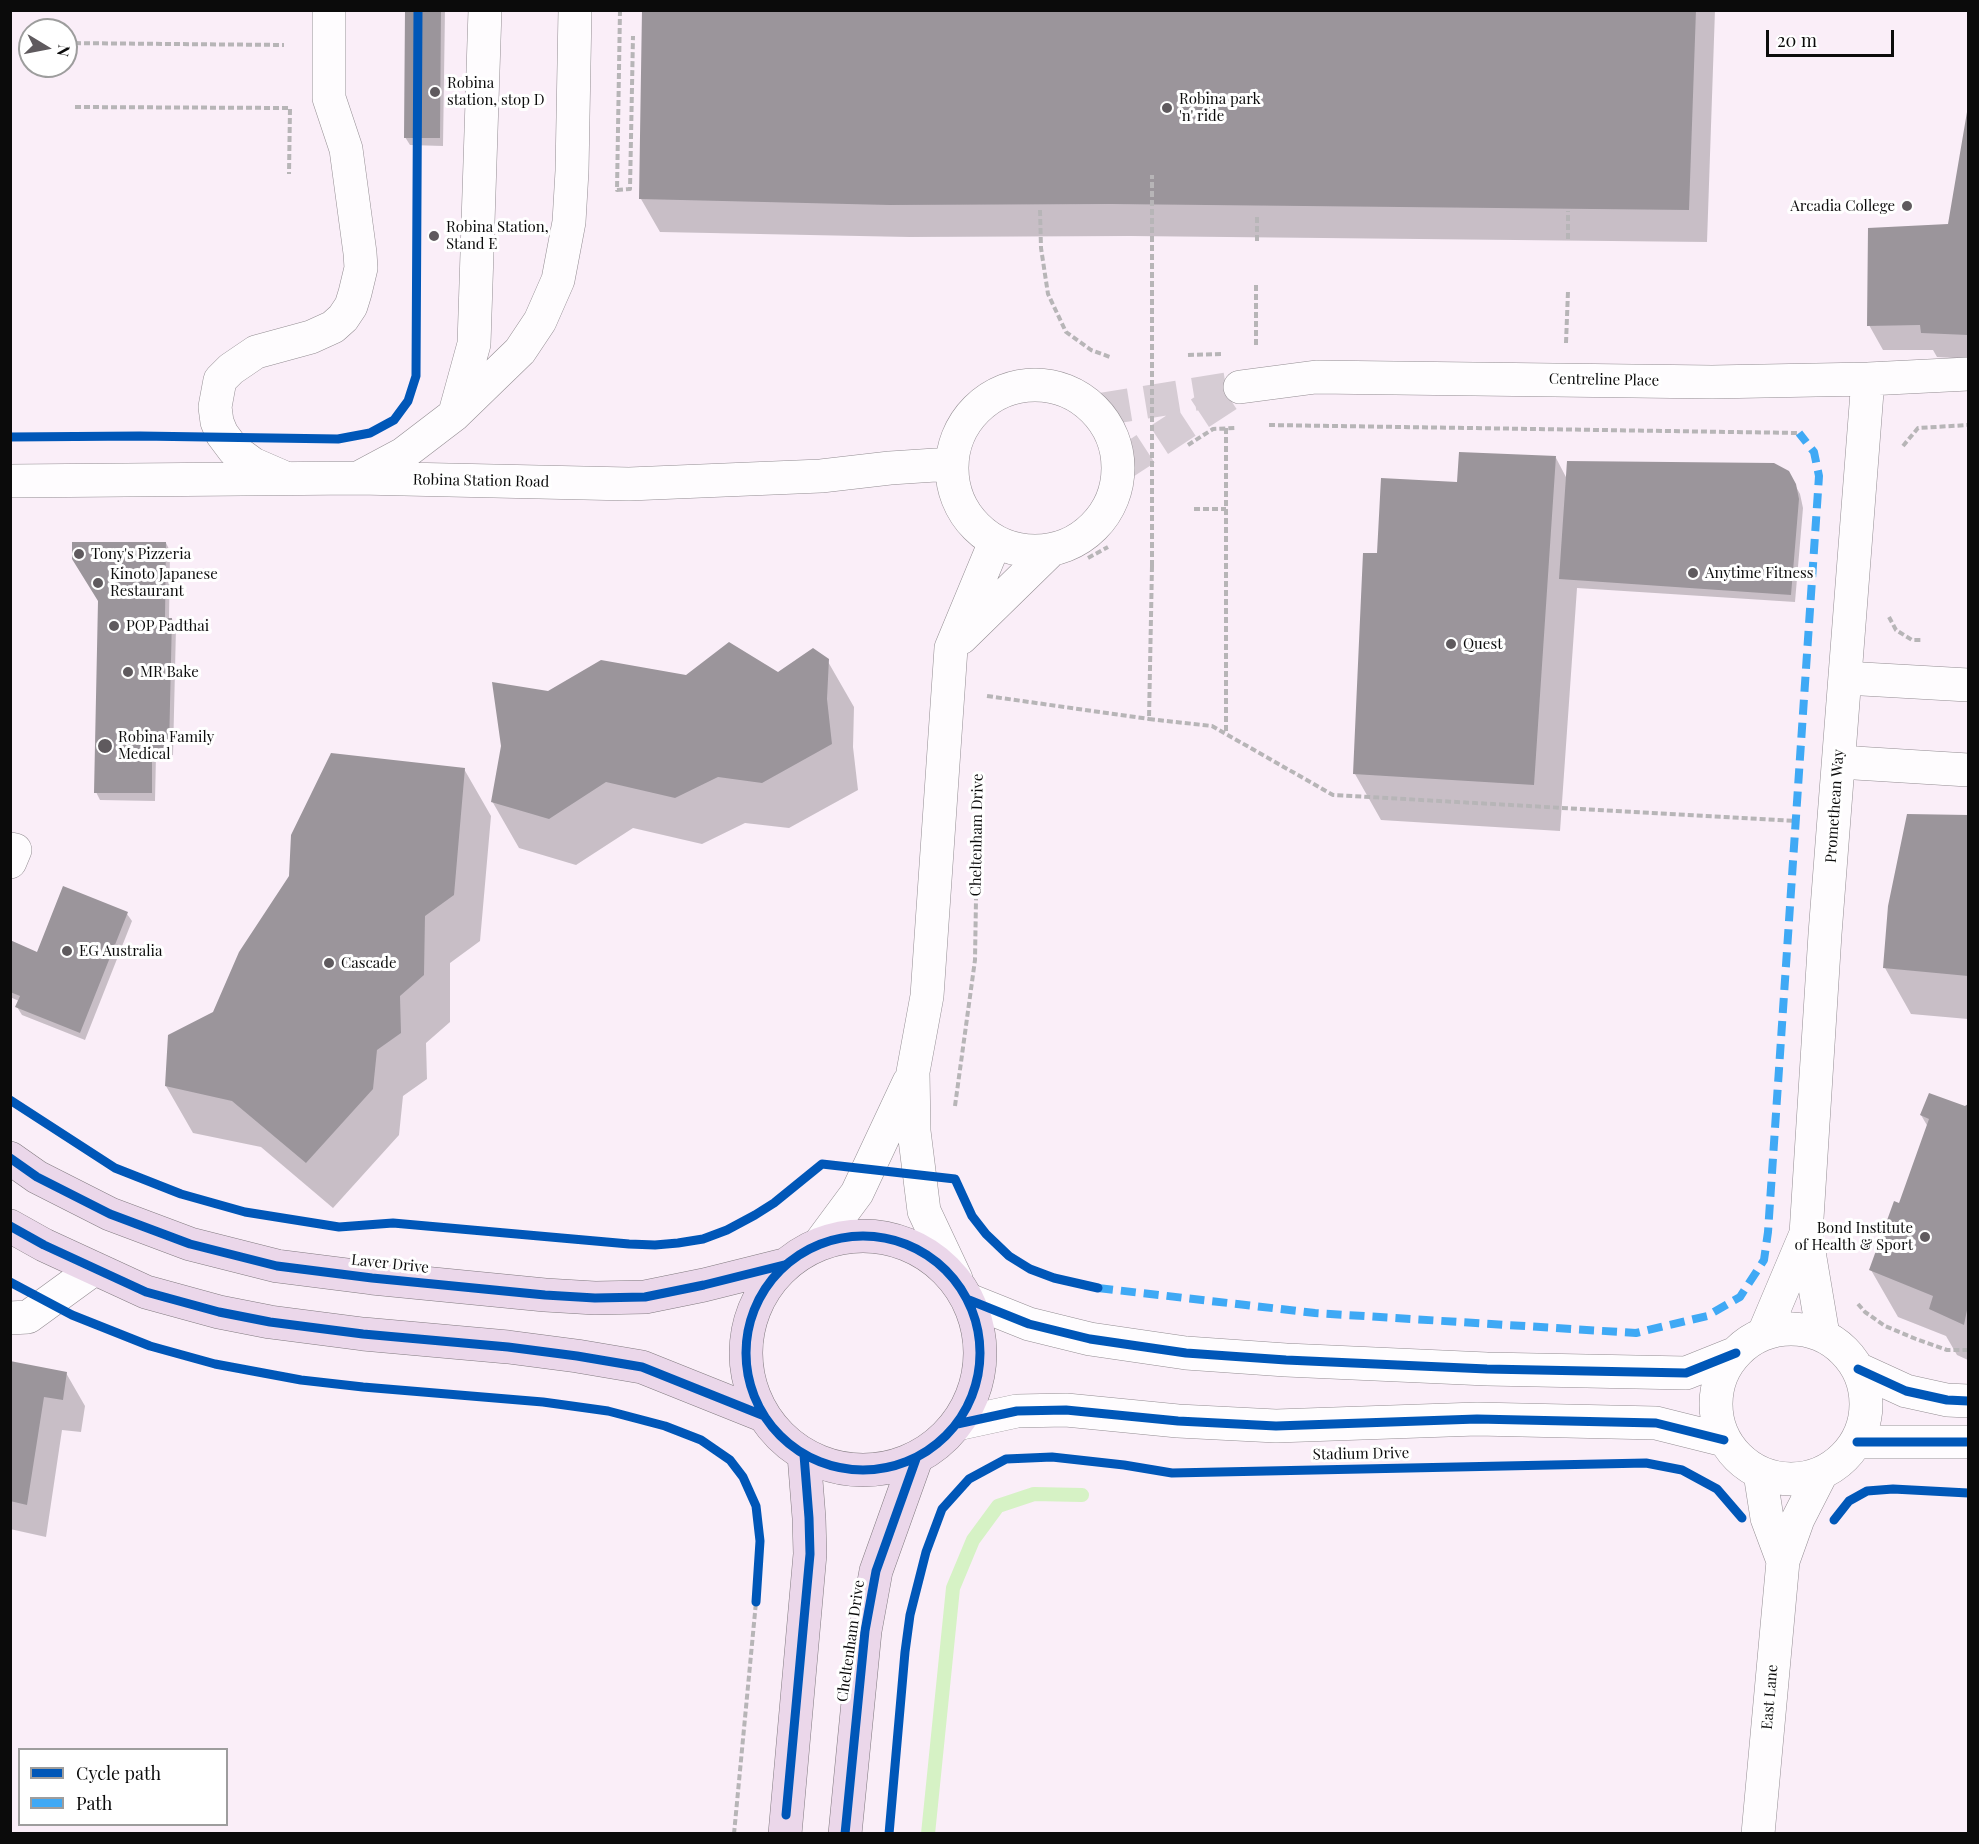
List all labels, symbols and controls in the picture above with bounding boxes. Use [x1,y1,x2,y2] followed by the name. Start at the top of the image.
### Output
[18,18,78,78] north arrow
[1769,18,1896,56] scale bar
[1777,28,1817,52] text: 20 m
[53,43,76,58] text: N
[447,74,545,109] place label: Robina station, stop D
[428,85,442,99] marker: Robina station, stop D
[1179,90,1261,125] place label: Robina park 'n' ride
[1160,101,1174,115] marker: Robina park 'n' ride
[1790,197,1895,215] place label: Arcadia College
[1900,199,1914,213] marker: Arcadia College
[446,218,549,253] place label: Robina Station, Stand E
[427,229,441,243] marker: Robina Station, Stand E
[1549,370,1659,390] street label: Centreline Place
[413,471,549,491] street label: Robina Station Road
[91,545,191,563] place label: Tony's Pizzeria
[72,547,86,561] marker: Tony's Pizzeria
[1705,564,1813,582] place label: Anytime Fitness
[110,565,218,600] place label: Kinoto Japanese Restaurant
[1686,566,1700,580] marker: Anytime Fitness
[91,576,105,590] marker: Kinoto Japanese Restaurant
[126,617,209,635] place label: POP Padthai
[107,619,121,633] marker: POP Padthai
[1463,635,1502,653] place label: Quest
[1444,637,1458,651] marker: Quest
[140,663,199,681] place label: MR Bake
[121,665,135,679] marker: MR Bake
[118,728,214,763] place label: Robina Family Medical
[96,737,114,755] marker: Robina Family Medical
[1822,749,1848,863] street label: Promethean Way
[967,773,987,897] street label: Cheltenham Drive
[79,942,162,960] place label: EG Australia
[60,944,74,958] marker: EG Australia
[341,954,397,972] place label: Cascade
[322,956,336,970] marker: Cascade
[1794,1219,1913,1254] place label: Bond Institute of Health & Sport
[1918,1230,1932,1244] marker: Bond Institute of Health & Sport
[350,1251,430,1277] street label: Laver Drive
[1313,1444,1409,1464] street label: Stadium Drive
[834,1579,868,1703] street label: Cheltenham Drive
[1758,1664,1782,1730] street label: East Lane
[18,1748,228,1826] legend
[76,1761,161,1785] text: Cycle path
[76,1791,112,1815] text: Path

